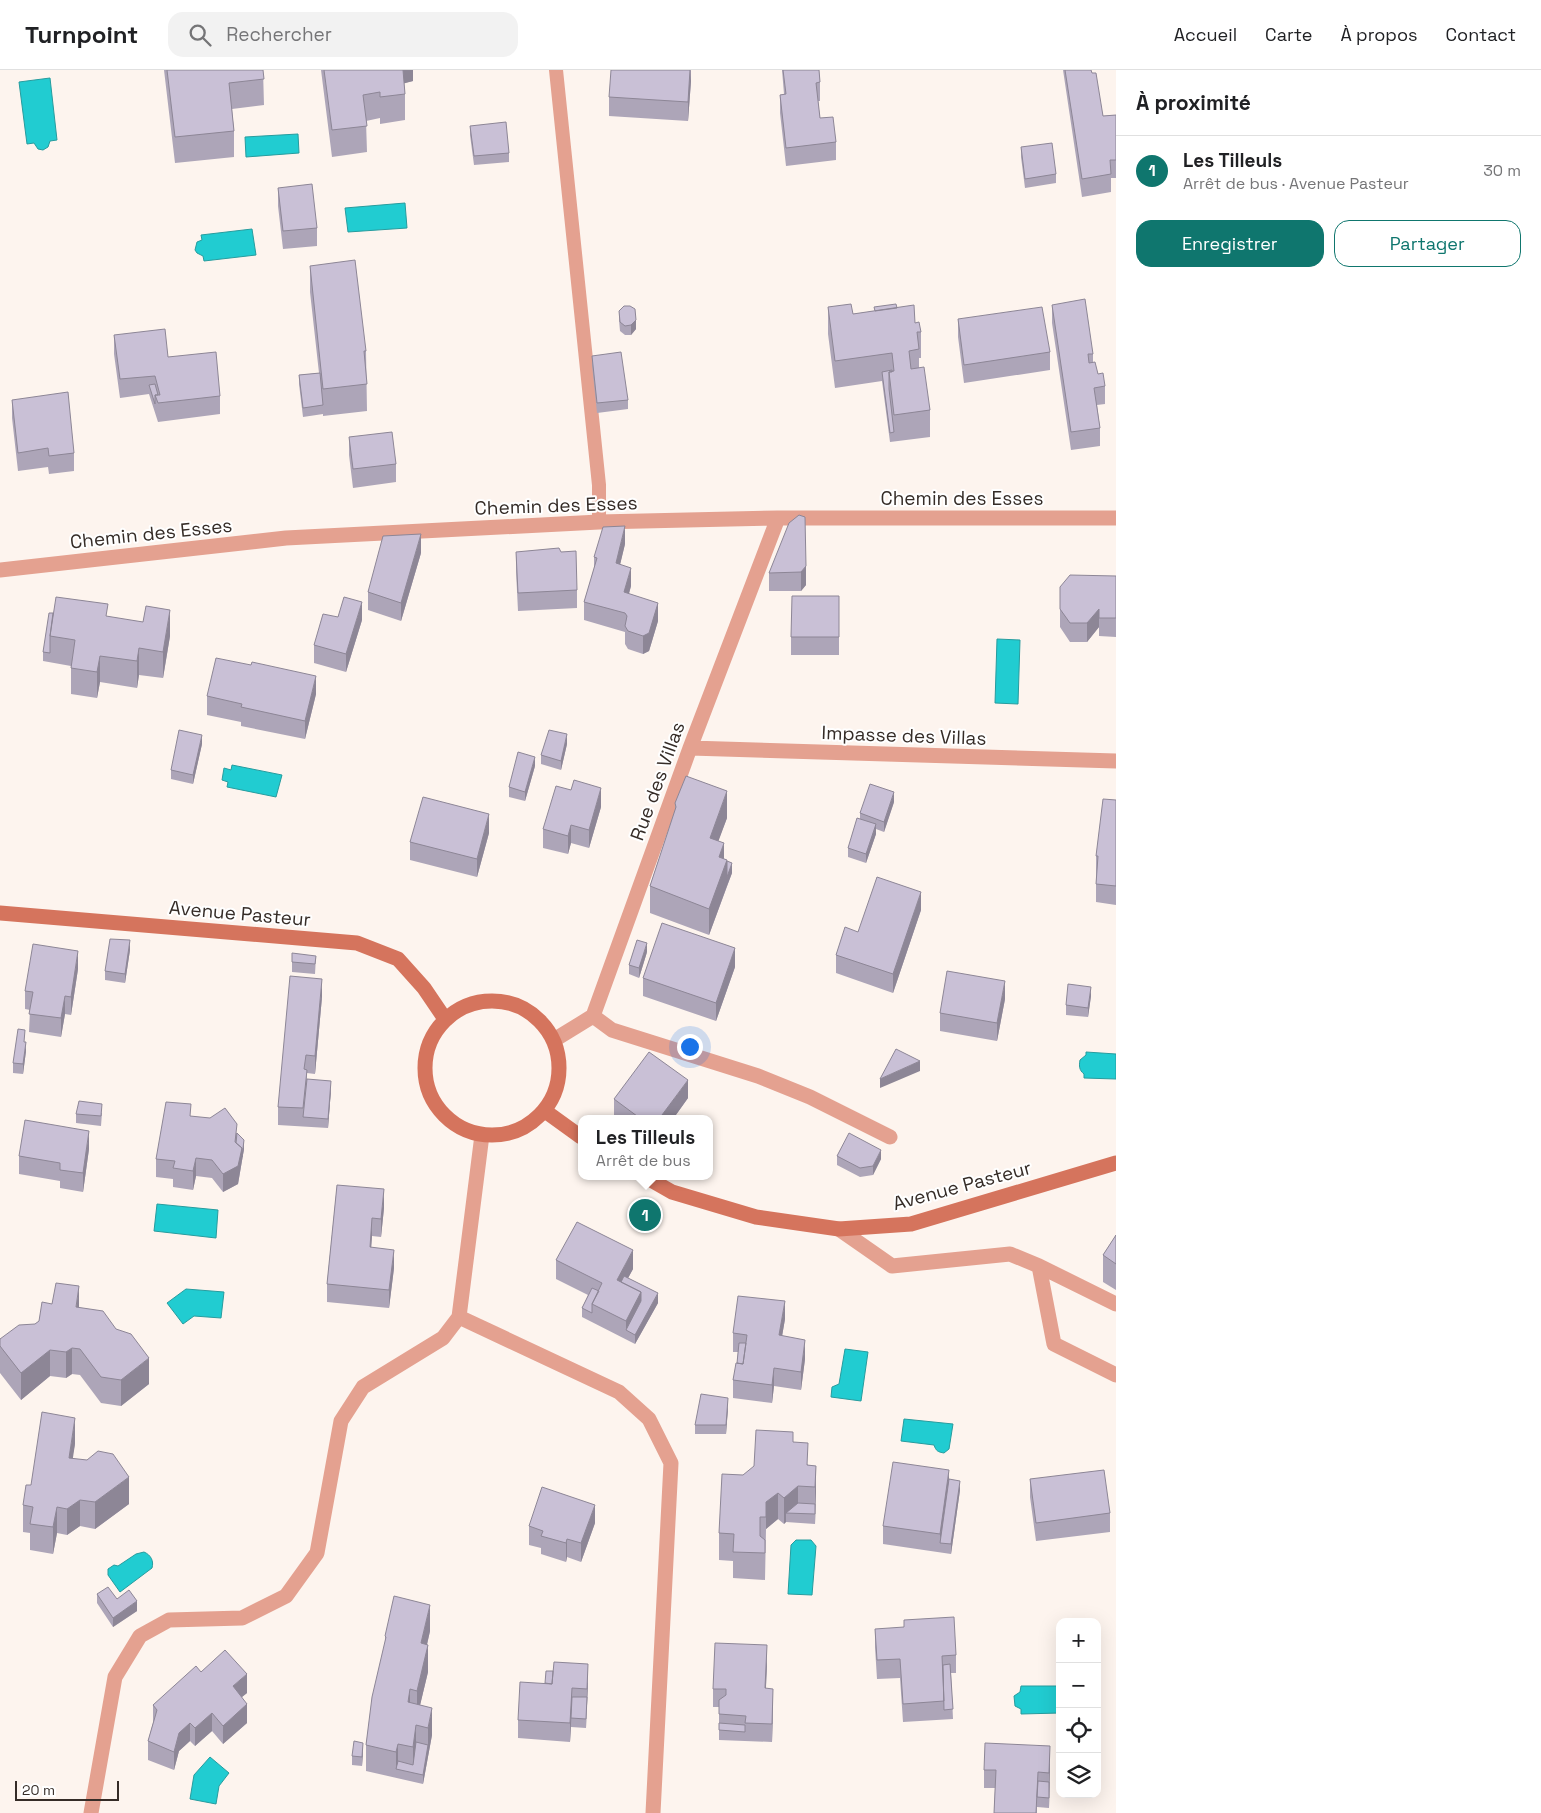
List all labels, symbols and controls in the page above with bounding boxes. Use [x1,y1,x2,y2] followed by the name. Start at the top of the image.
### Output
[168,12,518,57] search box
[25,19,138,50] text: Turnpoint
[186,21,214,49] icon: search
[226,22,332,47] text: Rechercher
[1174,23,1237,46] text: Accueil
[1265,23,1312,46] text: Carte
[1340,23,1418,46] text: À propos
[1446,23,1516,46] text: Contact
[1136,89,1251,116] text: À proximité
[1183,148,1282,173] text: Les Tilleuls
[1148,160,1156,181] text: 1
[1483,160,1521,181] text: 30 m
[1183,173,1409,194] text: Arrêt de bus · Avenue Pasteur
[1136,220,1324,267] button: Enregistrer
[1334,220,1521,267] button: Partager
[881,486,1043,511] street label: Chemin des Esses
[474,490,638,521] street label: Chemin des Esses
[69,513,233,554] street label: Chemin des Esses
[624,718,691,844] street label: Rue des Villas
[821,720,987,751] street label: Impasse des Villas
[168,895,312,932] street label: Avenue Pasteur
[677,1034,703,1060] your location
[578,1115,713,1180] popup
[596,1125,695,1150] text: Les Tilleuls
[596,1150,691,1171] text: Arrêt de bus
[890,1155,1034,1216] street label: Avenue Pasteur
[629,1196,661,1234] pin: 1
[1056,1618,1101,1798] map controls
[1056,1618,1101,1663] button: +
[1056,1663,1101,1708] button: −
[1056,1708,1101,1753] button: locate
[1056,1753,1101,1798] button: layers
[15,1778,119,1801] scale bar
[22,1781,55,1799] text: 20 m

